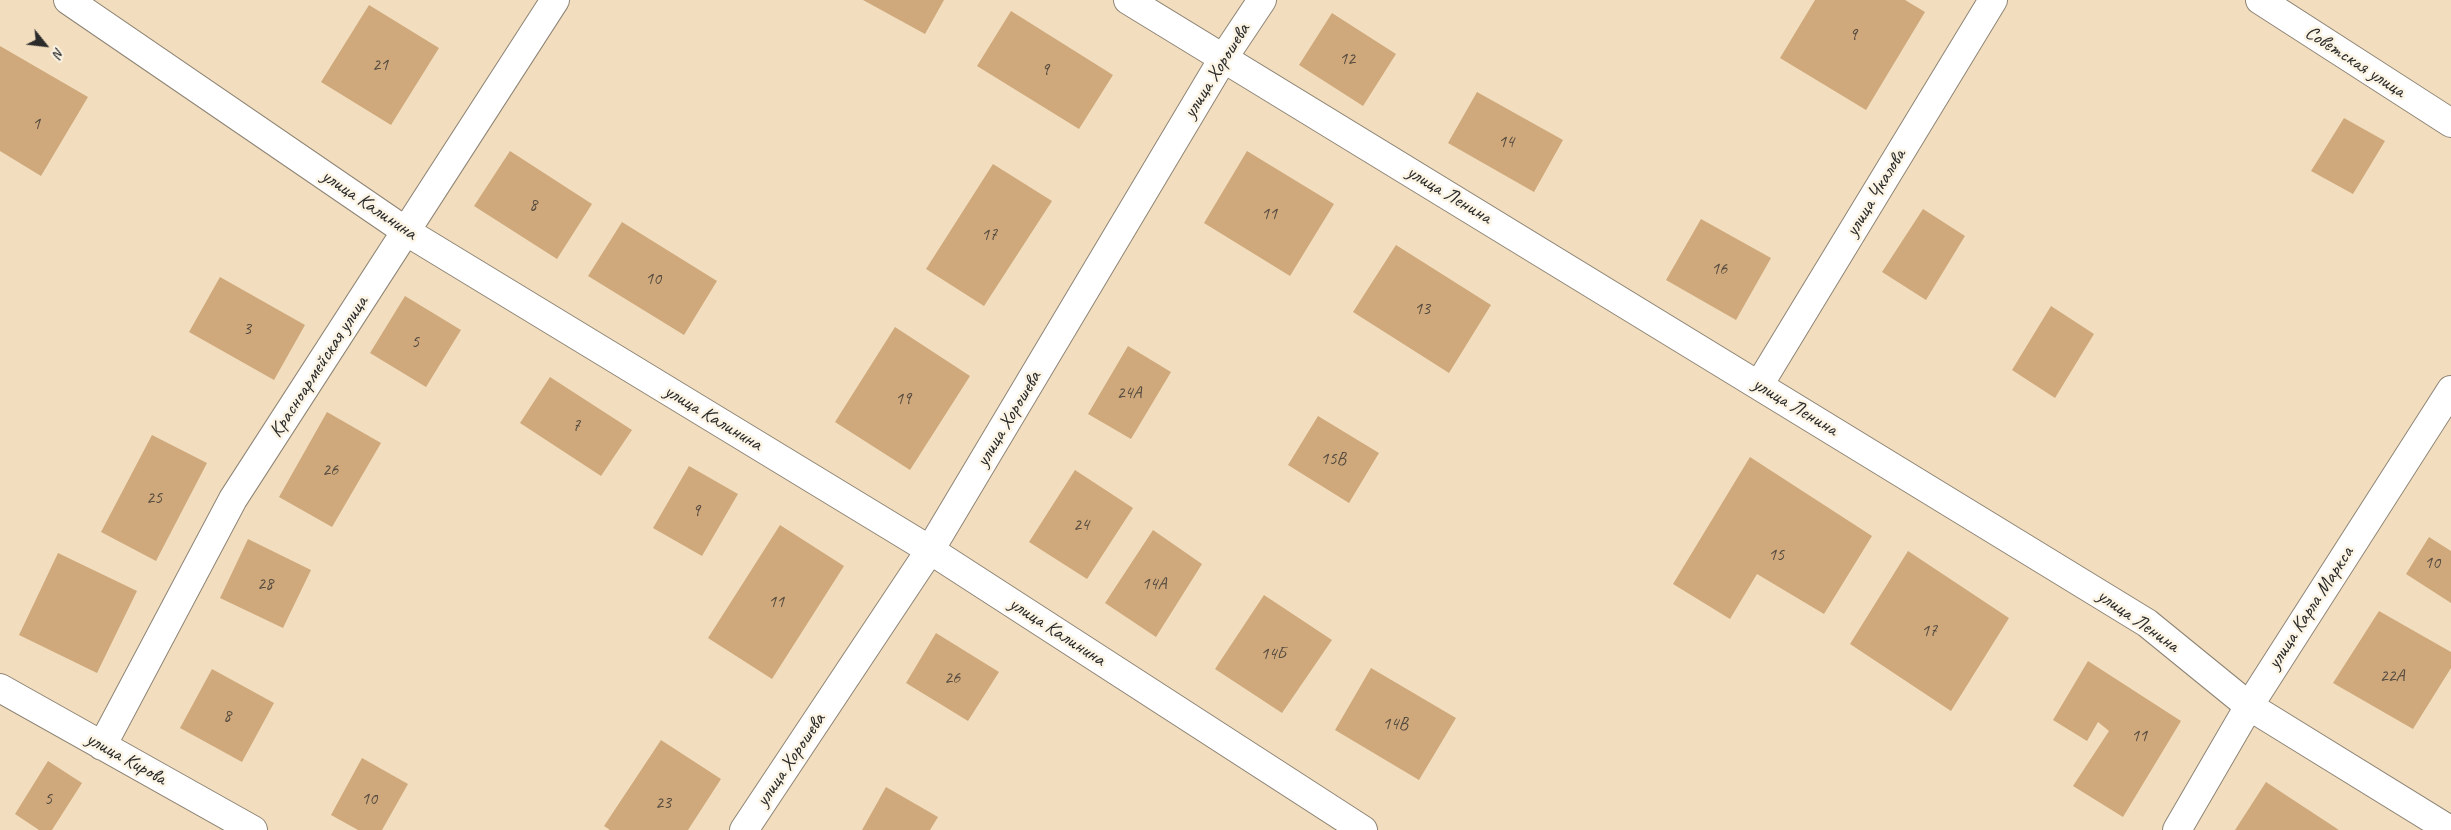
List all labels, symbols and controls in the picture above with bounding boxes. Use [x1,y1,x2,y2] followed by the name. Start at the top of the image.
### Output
[1178,19,1256,123] street label: улица Хорошева
[20,20,70,70] north arrow
[2300,21,2410,103] street label: Советская улица
[1849,24,1857,46] house number: 9
[49,45,68,60] text: N
[1339,48,1355,70] house number: 12
[372,54,388,76] house number: 21
[1041,59,1049,81] house number: 9
[32,113,40,135] house number: 1
[1498,131,1514,153] house number: 14
[1841,145,1911,241] street label: улица Чкалова
[1402,160,1496,230] street label: улица Ленина
[317,164,421,246] street label: улица Калинина
[529,194,537,216] house number: 8
[1261,203,1277,225] house number: 11
[981,224,997,246] house number: 17
[1711,258,1727,280] house number: 16
[645,268,661,290] house number: 10
[264,292,374,442] street label: Красноармейская улица
[1414,298,1430,320] house number: 13
[243,318,251,340] house number: 3
[411,331,419,353] house number: 5
[971,367,1047,471] street label: улица Хорошева
[1748,372,1842,442] street label: улица Ленина
[660,379,766,457] street label: улица Калинина
[1116,382,1142,404] house number: 24А
[895,388,911,410] house number: 19
[572,415,580,437] house number: 7
[1320,448,1346,470] house number: 15В
[322,459,338,481] house number: 26
[146,487,162,509] house number: 25
[692,500,700,522] house number: 9
[1073,514,1089,536] house number: 24
[2263,542,2359,674] street label: улица Карла Маркса
[1768,544,1784,566] house number: 15
[2424,552,2440,574] house number: 10
[257,573,273,595] house number: 28
[1141,573,1167,595] house number: 14А
[2092,584,2184,658] street label: улица Ленина
[768,591,784,613] house number: 11
[1004,592,1110,672] street label: улица Калинина
[1921,620,1937,642] house number: 17
[1260,643,1286,665] house number: 14Б
[2379,665,2405,687] house number: 22А
[944,667,960,689] house number: 26
[223,705,231,727] house number: 8
[751,709,831,811] street label: улица Хорошева
[1382,713,1408,735] house number: 14В
[2131,725,2147,747] house number: 11
[82,727,170,791] street label: улица Кирова
[44,788,52,810] house number: 5
[361,788,377,810] house number: 10
[655,792,671,814] house number: 23

